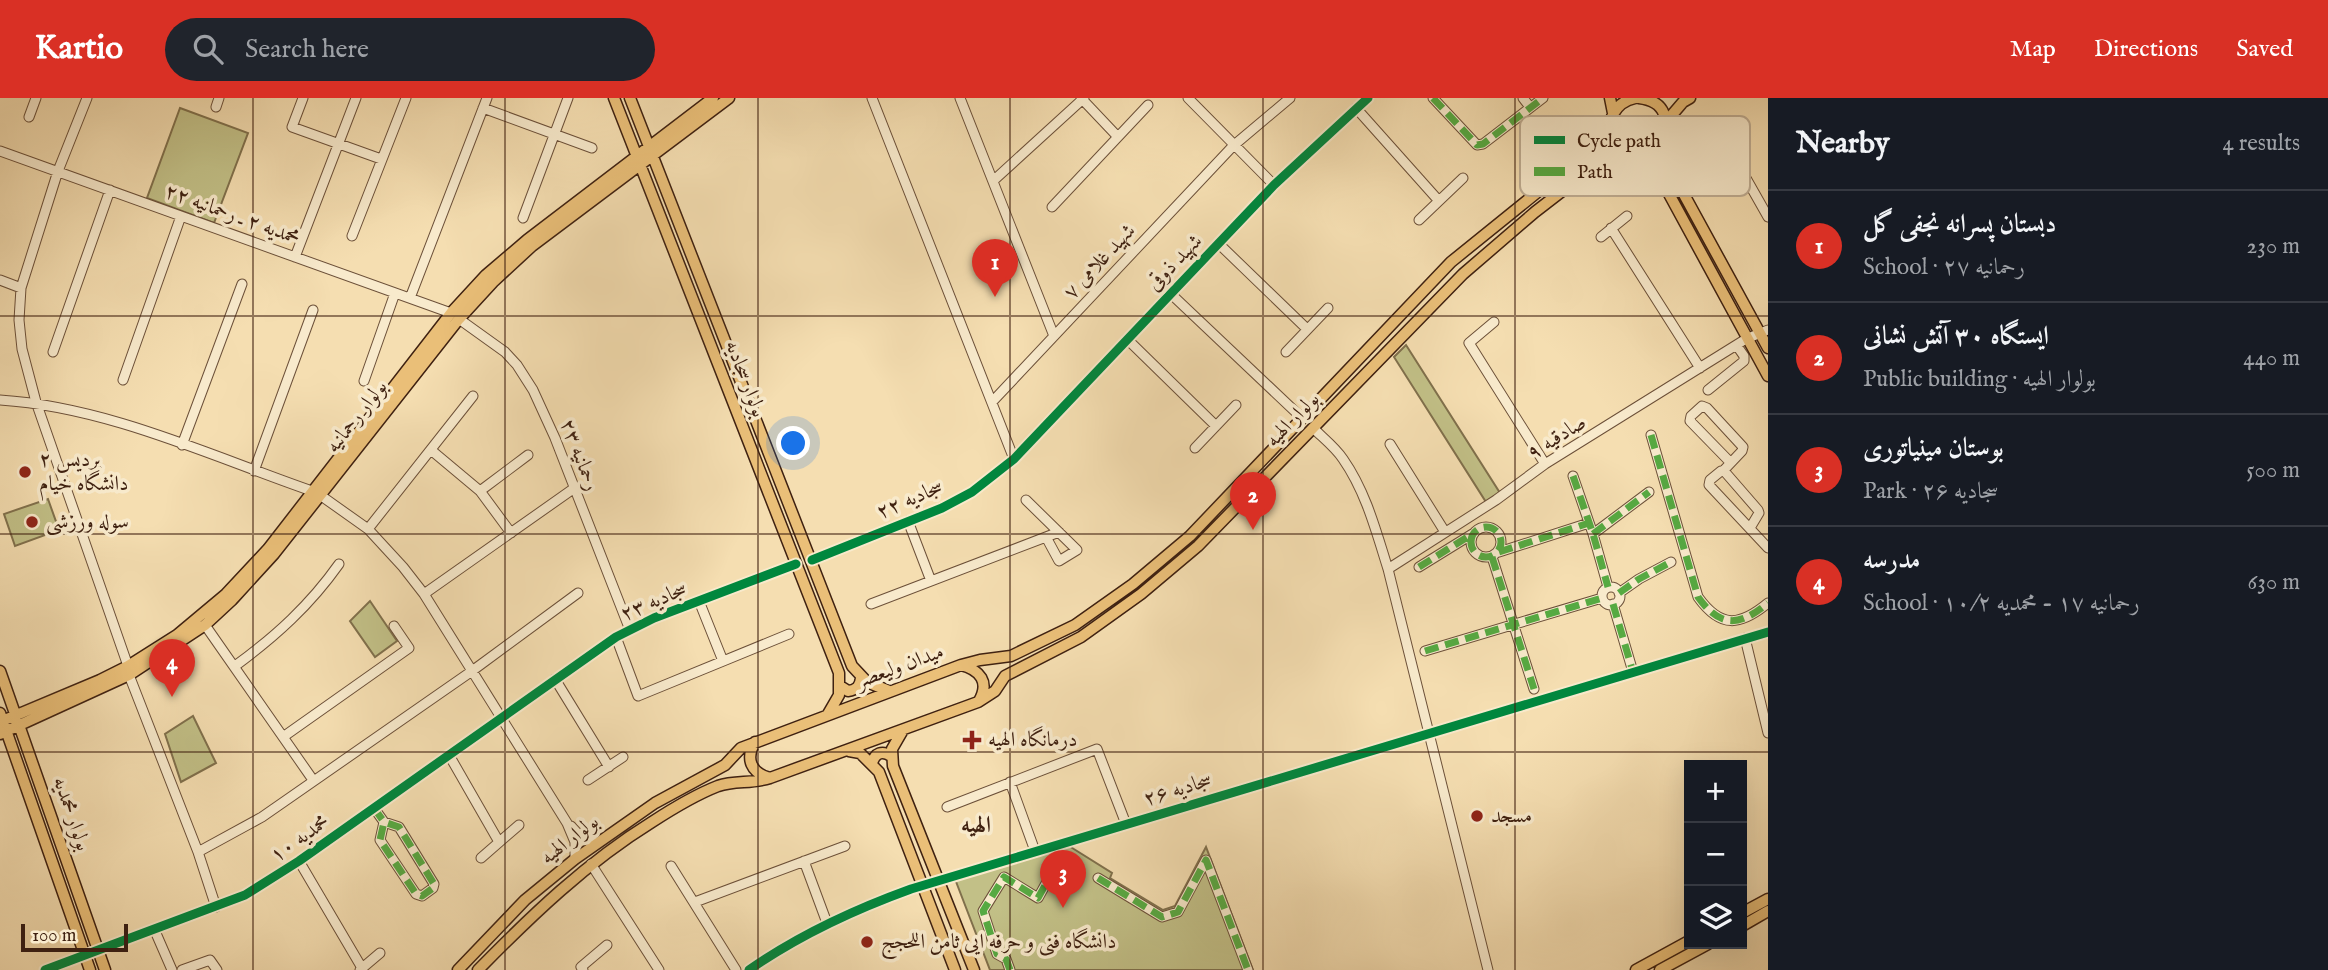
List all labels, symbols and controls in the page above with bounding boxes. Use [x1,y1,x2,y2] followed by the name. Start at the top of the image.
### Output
[165,18,655,81] search box
[35,28,123,70] text: Kartio
[189,30,227,68] icon: search
[245,33,369,66] text: Search here
[2010,34,2056,65] text: Map
[2094,34,2198,65] text: Directions
[2236,34,2293,65] text: Saved
[1520,116,1750,196] legend
[1796,125,1889,163] text: Nearby
[2222,129,2300,158] text: 4 results
[1577,130,1661,154] text: Cycle path
[1577,161,1613,185] text: Path
[161,178,304,252] street label: محمدیه ۲ ـ رحمانیه ۲۲
[1863,208,2057,241] text: دبستان پسرانه نجفی گل
[1058,218,1142,306] street label: شهید غلامی ۷
[1141,229,1209,297] street label: شهید ذوقی
[1815,232,1823,261] text: 1
[2247,232,2300,261] text: 230 m
[972,239,1018,297] pin: 1
[1863,253,2025,282] text: School · رحمانیه ۲۷
[1863,320,2049,353] text: ایستگاه ۳۰ آتش نشانی
[718,337,772,421] street label: بولوار سجادیه
[1814,344,1824,373] text: 2
[2243,344,2300,373] text: 440 m
[1863,365,2096,394] text: Public building · بولوار الهیه
[320,375,394,459] street label: بولوار رحمانیه
[1260,386,1326,454] street label: بولوار الهیه
[1522,409,1592,467] street label: صادقیه ۹
[553,415,605,495] street label: رحمانیه ۲۳
[776,426,810,460] your location
[1863,432,2004,465] text: بوستان مینیاتوری
[39,447,129,501] place label: پردیس ۲ دانشگاه خیام
[1815,456,1823,485] text: 3
[2246,456,2300,485] text: 500 m
[17,464,33,480] marker: پردیس ۲ دانشگاه خیام
[1230,472,1276,530] pin: 2
[872,474,948,526] street label: سجادیه ۲۲
[1863,477,1999,506] text: Park · سجادیه ۲۶
[46,509,129,536] place label: سوله ورزشی
[24,514,40,530] marker: سوله ورزشی
[1863,544,1920,577] text: مدرسه
[1813,568,1825,597] text: 4
[2248,568,2300,597] text: 630 m
[616,576,692,628] street label: سجادیه ۲۳
[1863,589,2140,618] text: School · رحمانیه ۱۷ - محمدیه ۱۰/۲
[149,639,195,697] pin: 4
[850,639,948,696] street label: میدان ولیعصر
[988,726,1078,754] place label: درمانگاه الهیه
[962,730,982,750] marker: درمانگاه الهیه
[1684,760,1747,949] map controls
[1684,760,1747,823] button: +
[1141,767,1215,813] street label: سجادیه ۲۶
[46,773,96,855] street label: بولوار محمدیه
[1491,803,1532,830] place label: مسجد
[1469,808,1485,824] marker: مسجد
[265,809,335,869] street label: محمدیه ۱۰
[535,809,605,871] street label: بولوار الهیه
[961,811,991,840] district label: الهیه
[1684,823,1747,886] button: −
[1040,850,1086,908] pin: 3
[1684,886,1747,949] button: layers
[21,921,128,953] scale bar
[32,924,76,948] text: 100 m
[881,928,1117,960] place label: دانشگاه فنی و حرفه ایی ثامن اللحجج
[859,934,875,950] marker: دانشگاه فنی و حرفه ایی ثامن اللحجج

